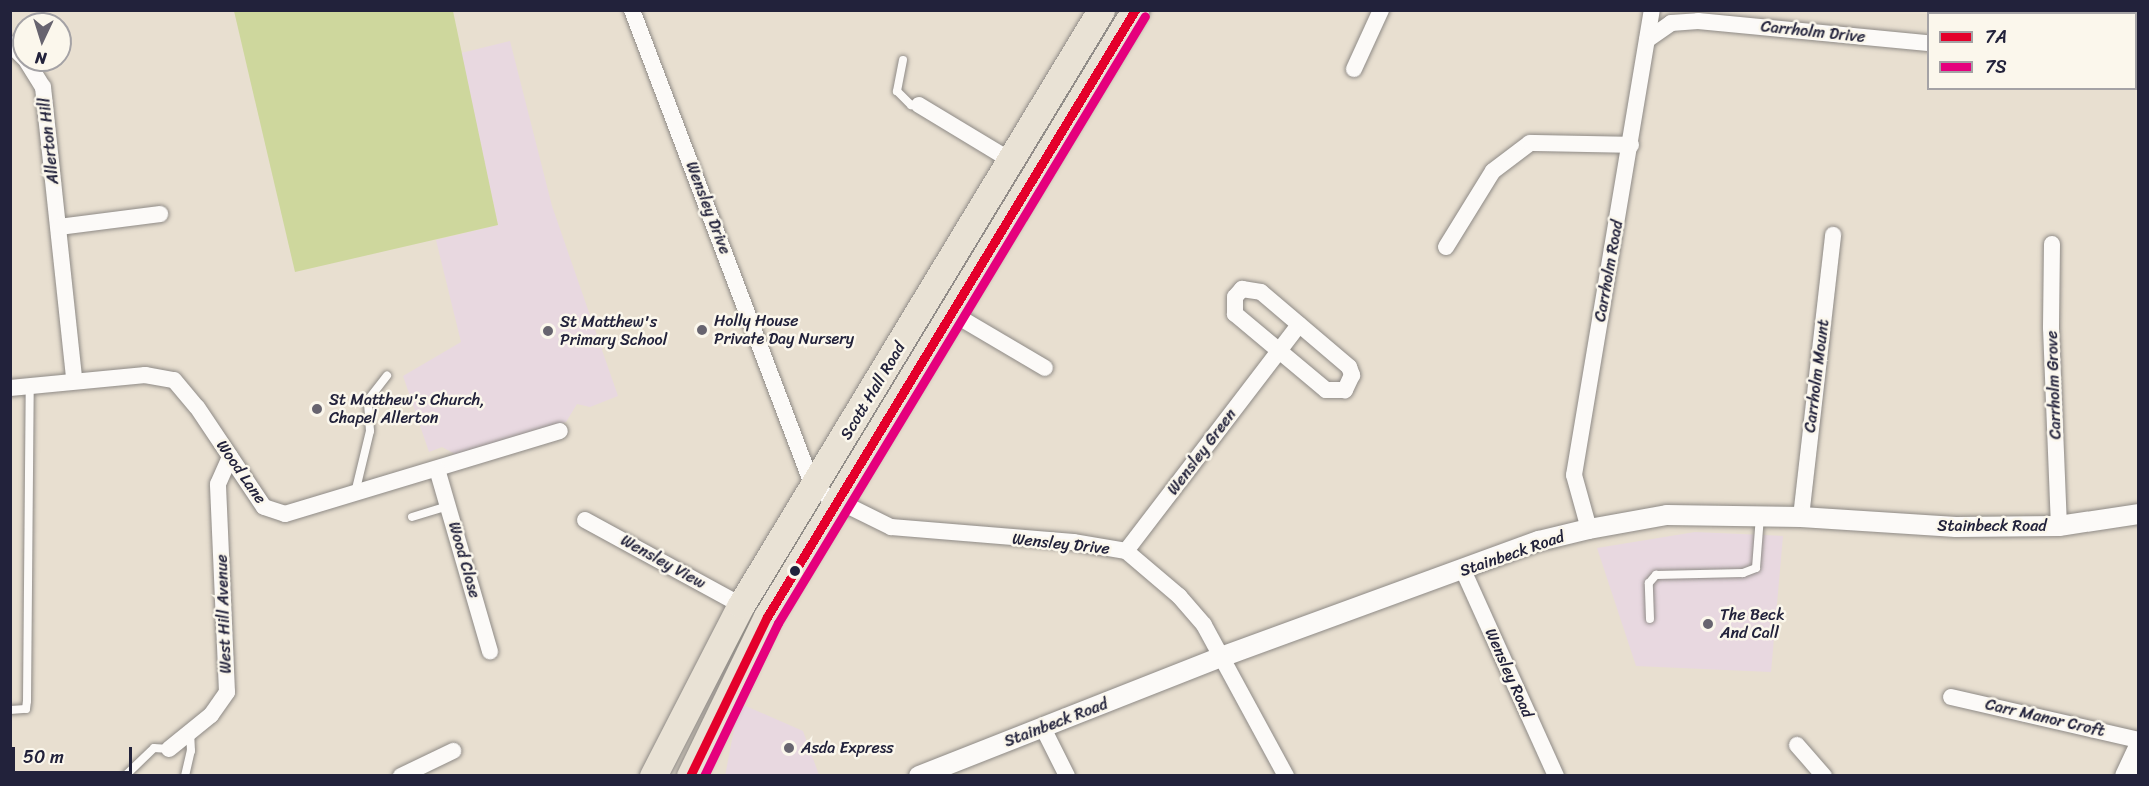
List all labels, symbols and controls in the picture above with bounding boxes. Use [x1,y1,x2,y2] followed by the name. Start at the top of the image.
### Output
[12,12,72,72] north arrow
[1927,12,2137,90] legend
[1760,17,1866,47] street label: Carrholm Drive
[1985,21,2007,53] text: 7A
[34,44,47,73] text: N
[1985,51,2007,83] text: 7S
[35,97,63,185] street label: Allerton Hill
[681,159,735,257] street label: Wensley Drive
[1591,219,1627,323] street label: Carrholm Road
[714,311,855,349] place label: Holly House Private Day Nursery
[560,312,667,350] place label: St Matthew's Primary School
[1801,318,1833,434] street label: Carrholm Mount
[695,323,709,337] marker: Holly House Private Day Nursery
[541,324,555,338] marker: St Matthew's Primary School
[2043,330,2065,440] street label: Carrholm Grove
[836,339,910,443] street label: Scott Hall Road
[329,390,483,428] place label: St Matthew's Church, Chapel Allerton
[310,402,324,416] marker: St Matthew's Church, Chapel Allerton
[1163,405,1241,499] street label: Wensley Green
[212,436,270,508] street label: Wood Lane
[1937,516,2047,536] street label: Stainbeck Road
[444,519,484,601] street label: Wood Close
[1457,527,1567,581] street label: Stainbeck Road
[1011,529,1111,559] street label: Wensley Drive
[617,531,709,593] street label: Wensley View
[212,554,236,674] street label: West Hill Avenue
[789,565,801,577] unlabelled marker
[1720,605,1784,643] place label: The Beck And Call
[1701,617,1715,631] marker: The Beck And Call
[1481,625,1537,721] street label: Wensley Road
[1002,694,1110,752] street label: Stainbeck Road
[1983,695,2107,741] street label: Carr Manor Croft
[15,735,135,773] scale bar
[801,738,894,758] place label: Asda Express
[23,741,64,773] text: 50 m
[782,741,796,755] marker: Asda Express

